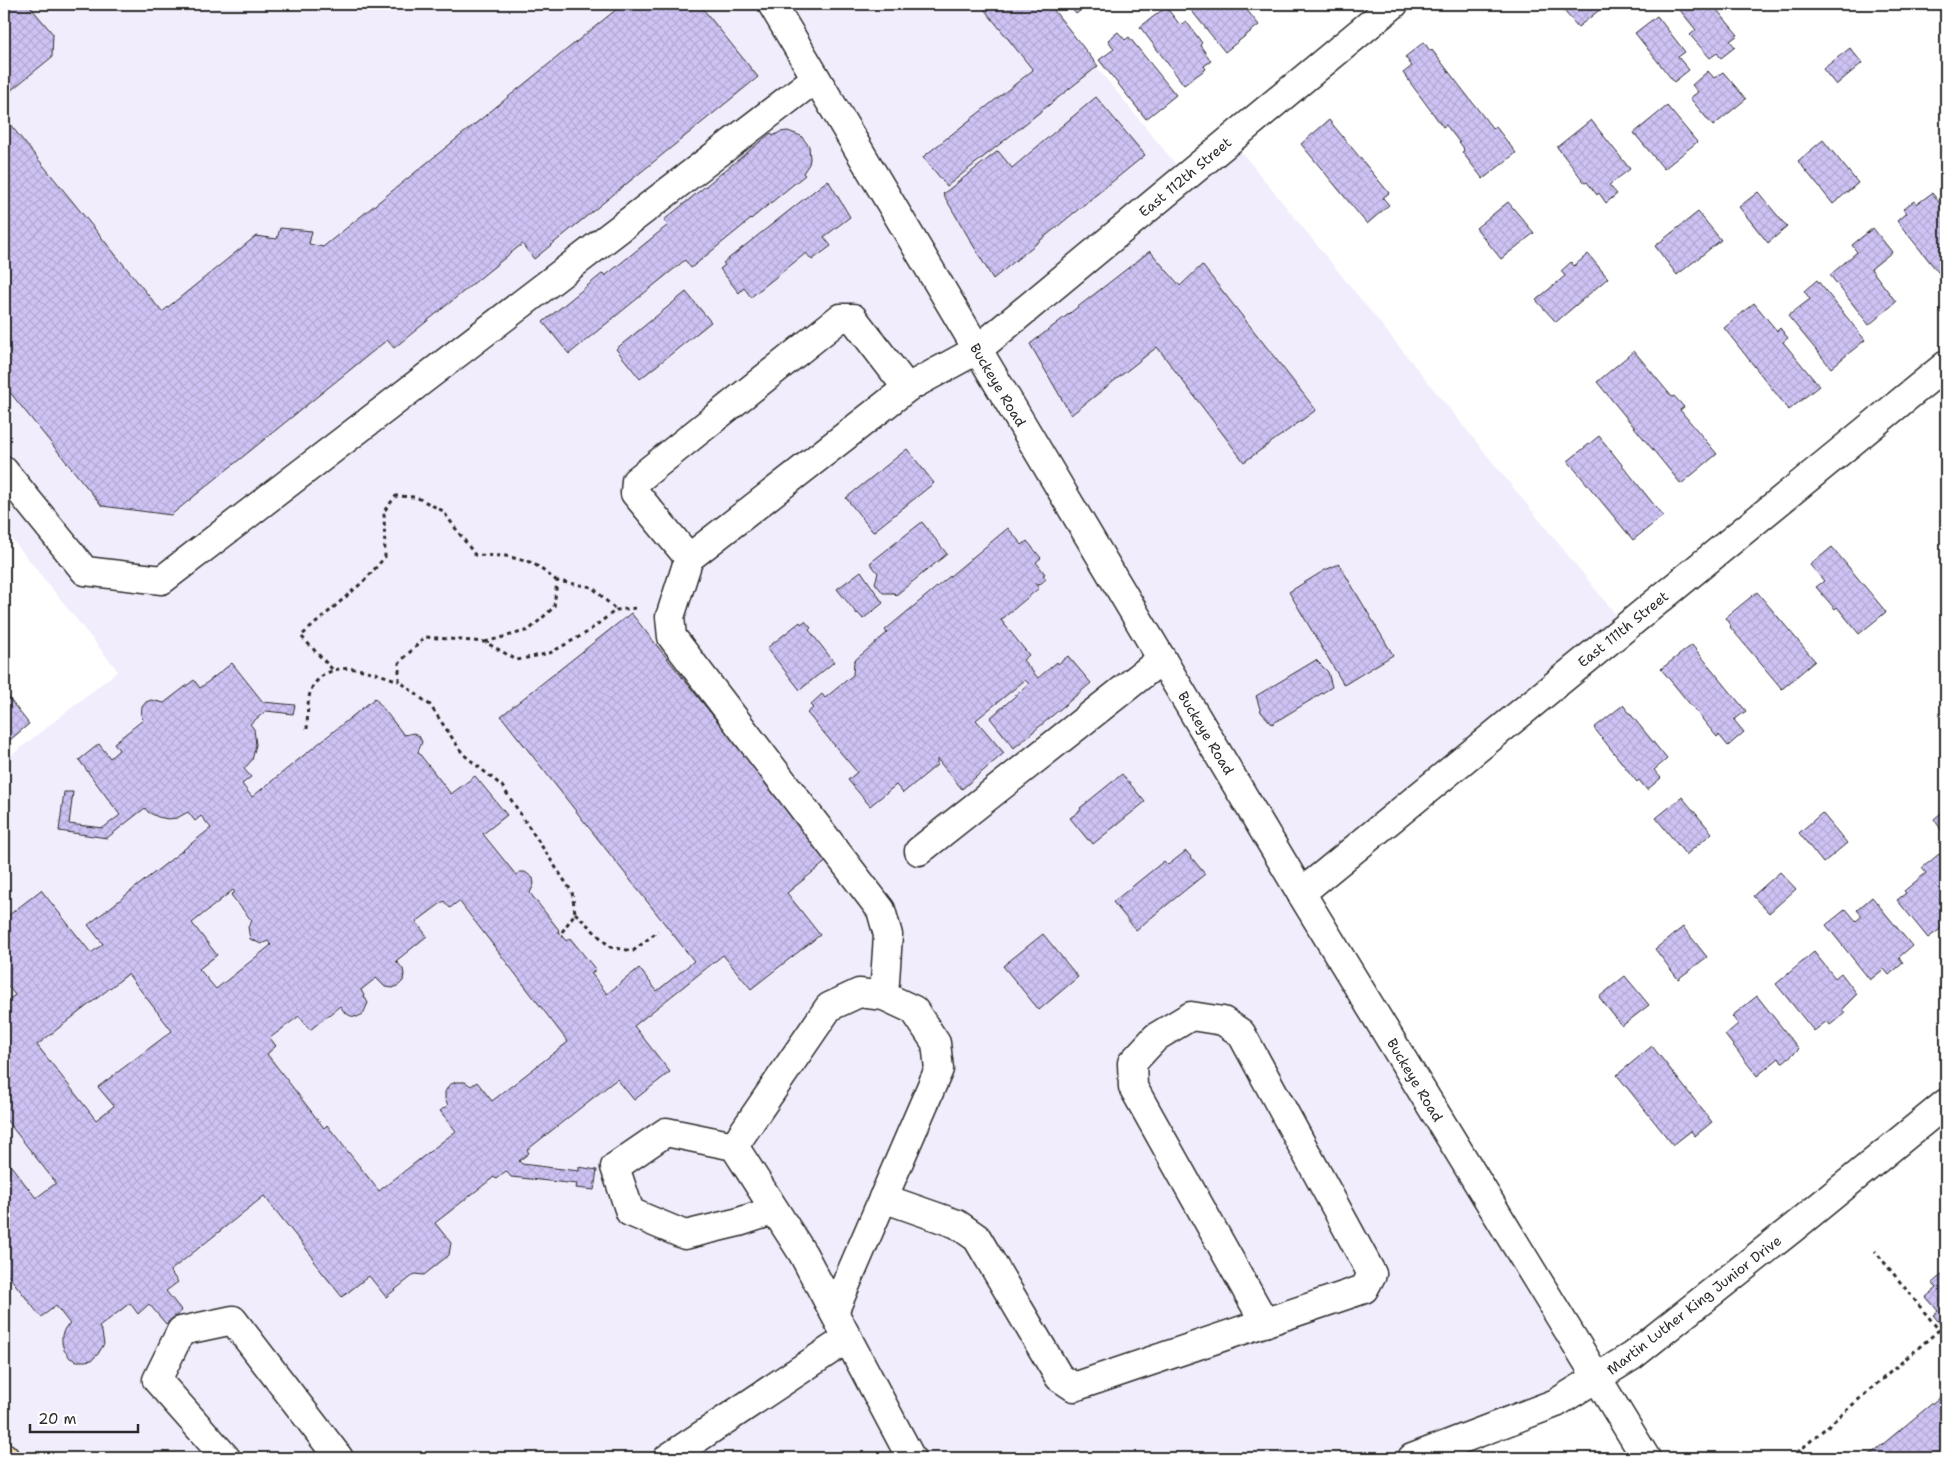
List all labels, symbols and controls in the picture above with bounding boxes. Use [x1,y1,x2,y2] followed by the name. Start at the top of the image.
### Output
[1135,133,1235,221] street label: East 112th Street
[966,340,1030,430] street label: Buckeye Road
[1574,587,1672,671] street label: East 111th Street
[1174,688,1238,778] street label: Buckeye Road
[1383,1035,1447,1125] street label: Buckeye Road
[1603,1231,1785,1379] street label: Martin Luther King Junior Drive
[30,1402,138,1434] scale bar
[38,1409,77,1429] text: 20 m

